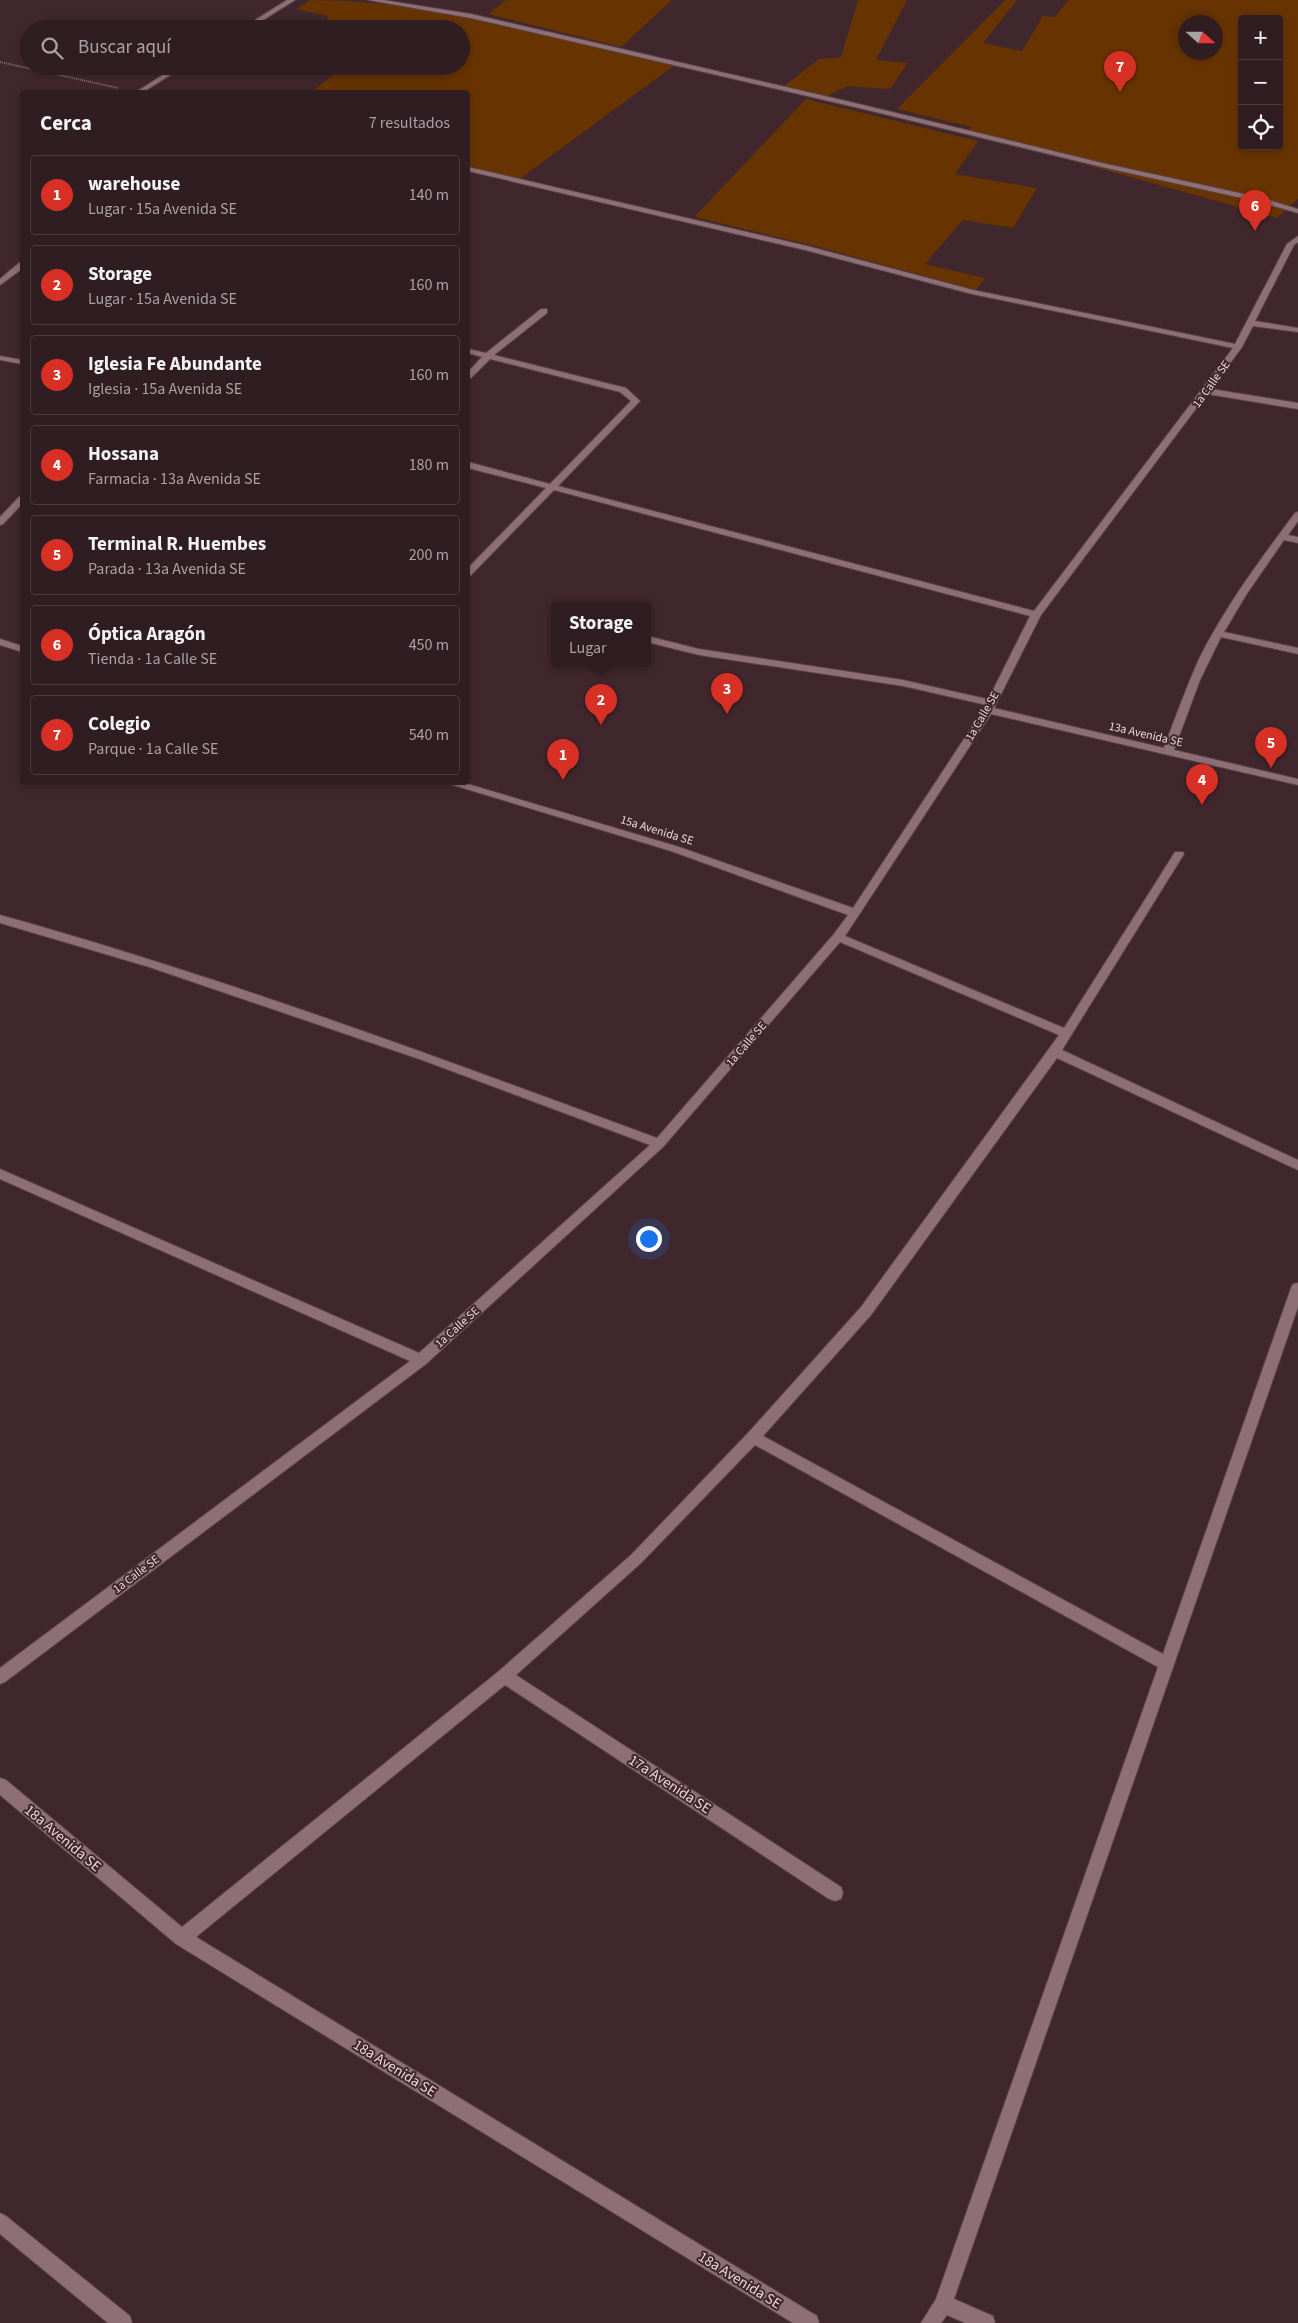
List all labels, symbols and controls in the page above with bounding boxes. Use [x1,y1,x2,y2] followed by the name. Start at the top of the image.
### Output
[1178,15,1223,60] north arrow
[1238,15,1283,150] map controls
[1238,15,1283,60] button: +
[20,20,470,75] search box
[38,34,66,62] icon: search
[78,34,171,61] text: Buscar aquí
[1104,51,1136,92] pin: 7
[1238,60,1283,105] button: −
[1238,105,1283,150] button: locate
[40,108,92,138] text: Cerca
[369,112,450,134] text: 7 resultados
[88,171,180,198] text: warehouse
[53,184,61,206] text: 1
[409,184,449,206] text: 140 m
[1239,190,1271,231] pin: 6
[88,198,237,220] text: Lugar · 15a Avenida SE
[88,261,152,288] text: Storage
[53,274,61,296] text: 2
[409,274,449,296] text: 160 m
[88,288,237,310] text: Lugar · 15a Avenida SE
[88,351,262,378] text: Iglesia Fe Abundante
[1189,357,1234,411] street label: 1a Calle SE
[53,364,61,386] text: 3
[409,364,449,386] text: 160 m
[88,378,242,400] text: Iglesia · 15a Avenida SE
[88,441,159,468] text: Hossana
[53,454,61,476] text: 4
[409,454,449,476] text: 180 m
[88,468,261,490] text: Farmacia · 13a Avenida SE
[88,531,266,558] text: Terminal R. Huembes
[53,544,61,566] text: 5
[409,544,449,566] text: 200 m
[88,558,246,580] text: Parada · 13a Avenida SE
[551,602,651,667] popup
[569,610,633,637] text: Storage
[88,621,206,648] text: Óptica Aragón
[53,634,61,656] text: 6
[409,634,449,656] text: 450 m
[569,637,607,659] text: Lugar
[88,648,217,670] text: Tienda · 1a Calle SE
[711,673,743,714] pin: 3
[585,684,617,725] pin: 2
[961,688,1003,744] street label: 1a Calle SE
[88,711,151,738] text: Colegio
[1107,718,1185,751] street label: 13a Avenida SE
[53,724,61,746] text: 7
[409,724,449,746] text: 540 m
[1255,727,1287,768] pin: 5
[88,738,218,760] text: Parque · 1a Calle SE
[547,739,579,780] pin: 1
[1186,764,1218,805] pin: 4
[618,811,696,850] street label: 15a Avenida SE
[722,1018,771,1070] street label: 1a Calle SE
[636,1226,662,1252] your location
[431,1303,483,1352] street label: 1a Calle SE
[109,1551,163,1598] street label: 1a Calle SE
[624,1750,715,1819] street label: 17a Avenida SE
[20,1800,106,1877] street label: 18a Avenida SE
[349,2034,440,2102] street label: 18a Avenida SE
[694,2246,785,2314] street label: 18a Avenida SE

